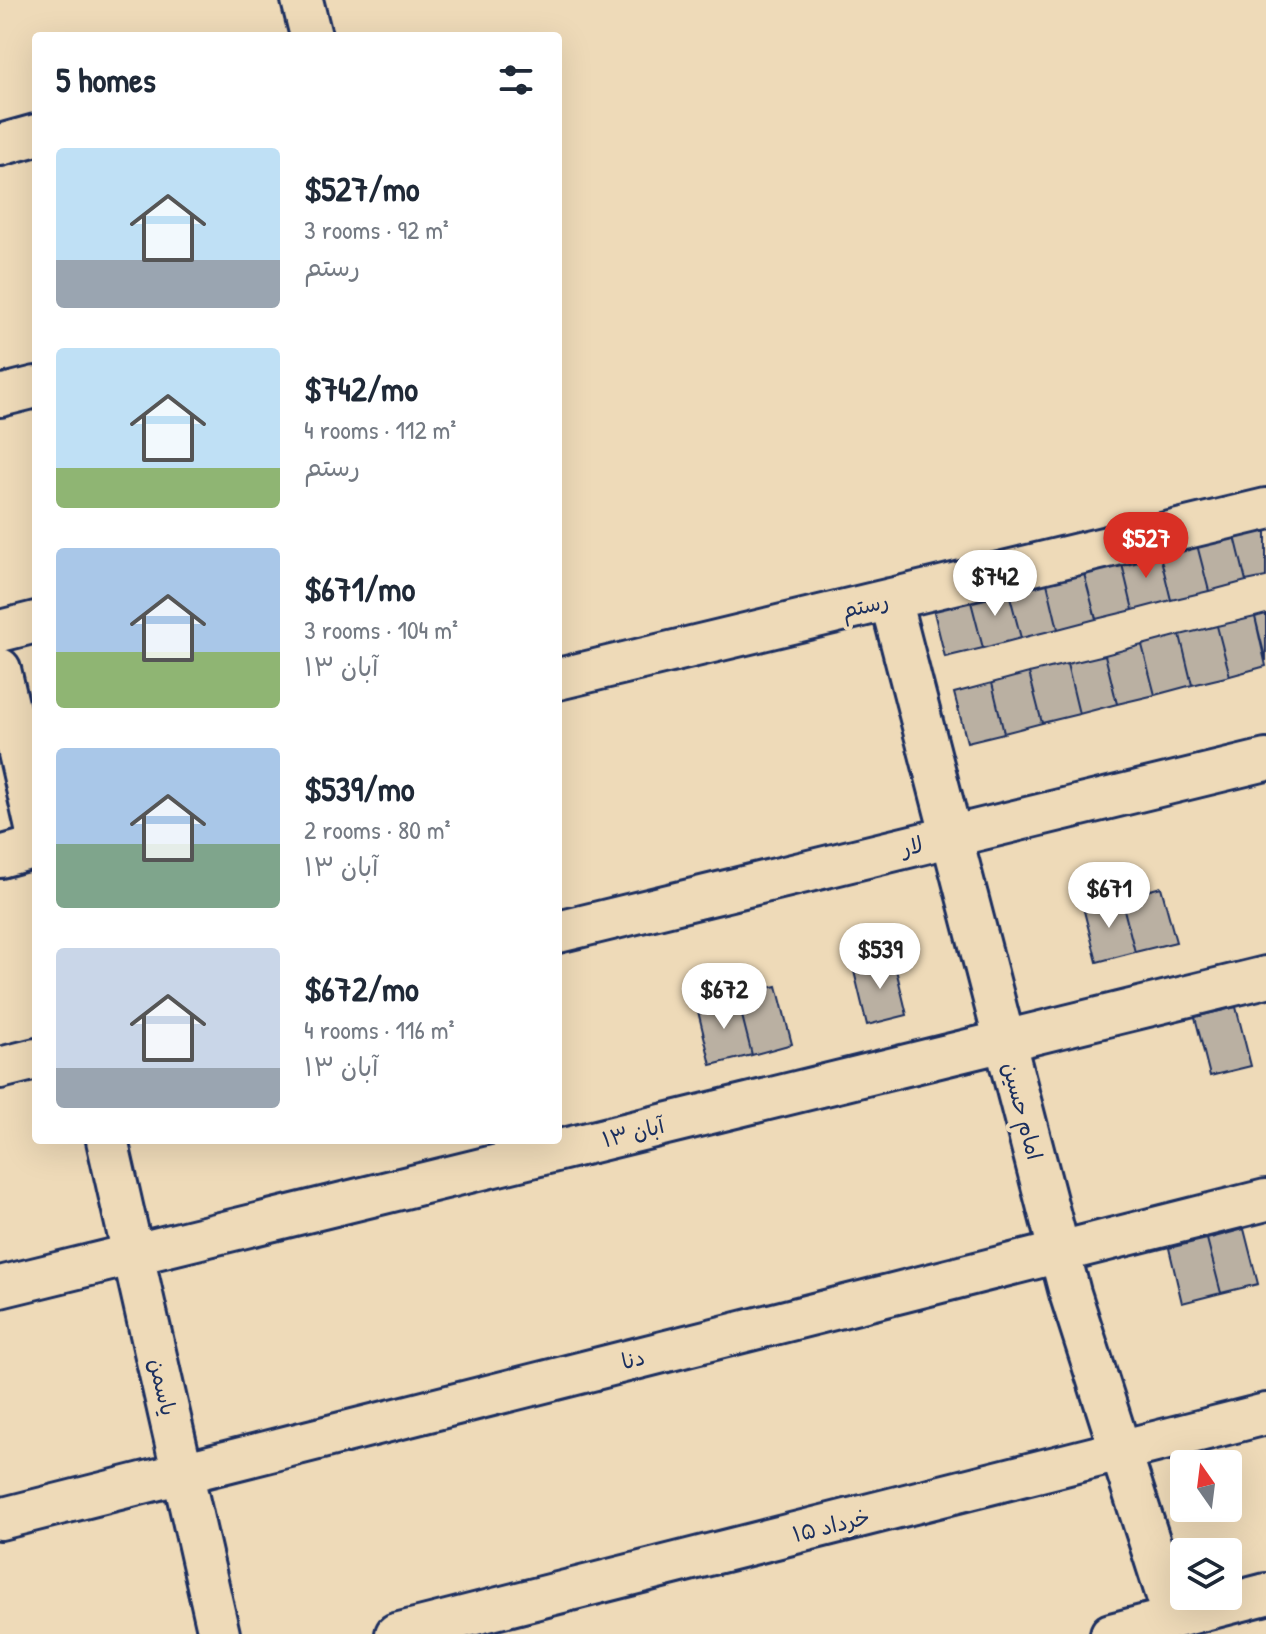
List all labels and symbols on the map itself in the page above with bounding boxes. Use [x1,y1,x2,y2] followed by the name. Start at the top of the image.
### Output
[1099,512,1193,580] pin: $527
[948,550,1042,618] pin: $742
[838,585,892,627] street label: رستم
[896,829,926,864] street label: لار
[1062,862,1156,930] pin: $671
[833,923,927,991] pin: $539
[677,963,771,1031] pin: $672
[994,1059,1050,1164] street label: امام حسین
[599,1109,669,1154] street label: ۱۳ آبان
[618,1342,648,1376] street label: دنا
[142,1355,184,1419] street label: یاسمن
[1170,1450,1242,1522] north arrow
[789,1501,873,1549] street label: ۱۵ خرداد

